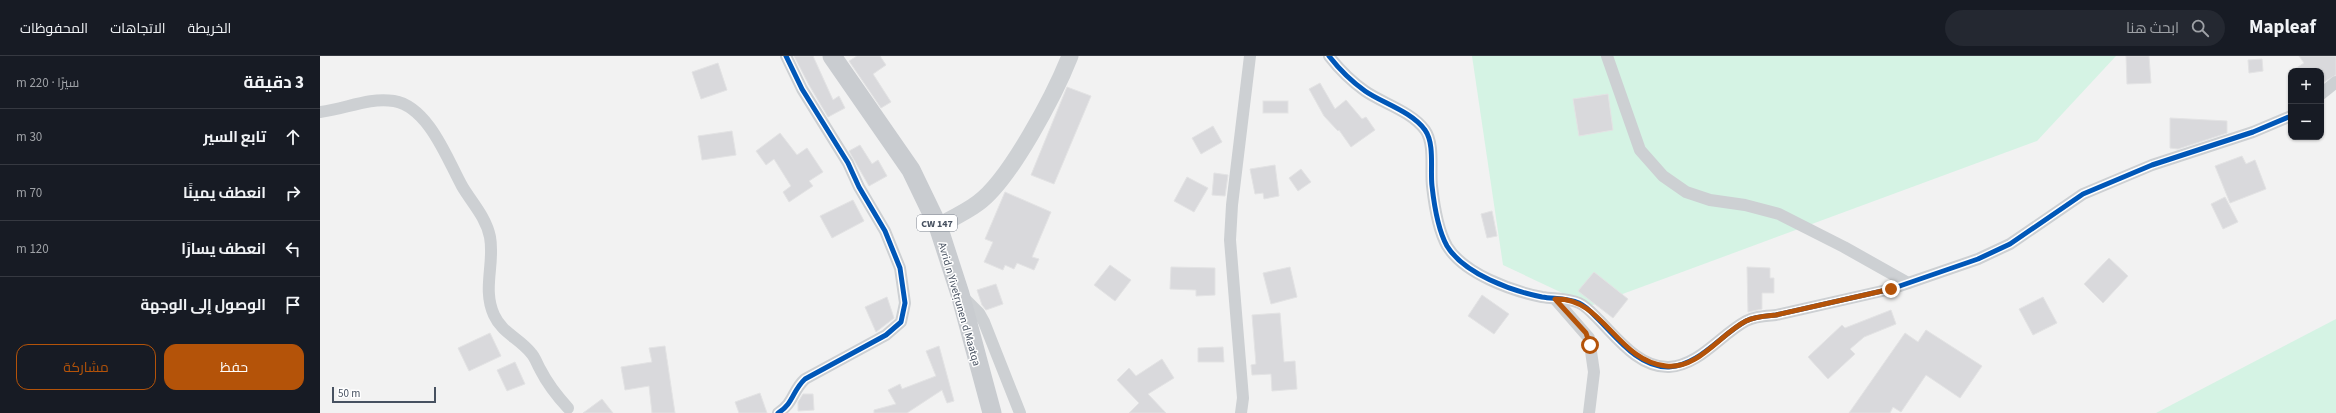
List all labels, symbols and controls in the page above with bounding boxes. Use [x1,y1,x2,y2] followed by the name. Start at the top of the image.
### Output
[1945,10,2225,46] search box
[2249,14,2316,41] text: Mapleaf
[2189,17,2211,39] icon: search
[2126,18,2179,39] text: ابحث هنا
[20,19,88,39] text: المحفوظات
[110,19,166,39] text: الاتجاهات
[188,19,231,39] text: الخريطة
[2288,68,2324,140] map controls
[2288,68,2324,104] button: +
[244,71,304,95] text: 3 دقيقة
[16,74,79,92] text: سيرًا · 220 m
[2288,104,2324,140] button: −
[282,126,304,148] icon: ahead
[203,127,266,148] text: تابع السير
[16,128,42,146] text: 30 m
[282,182,304,204] icon: right
[183,183,266,204] text: انعطف يمينًا
[16,184,42,202] text: 70 m
[917,215,957,231] road number: CW 147
[282,238,304,260] icon: left
[181,239,266,260] text: انعطف يسارًا
[16,240,49,258] text: 120 m
[935,240,984,368] street label: Avrid n Yivetṛunen d Maatqa
[1882,280,1900,298] route end
[282,294,304,316] icon: arrive
[140,295,266,316] text: الوصول إلى الوجهة
[1581,336,1599,354] route start
[16,344,156,390] button: مشاركة
[164,344,304,390] button: حفظ
[332,385,436,404] scale bar
[338,386,360,401] text: 50 m

